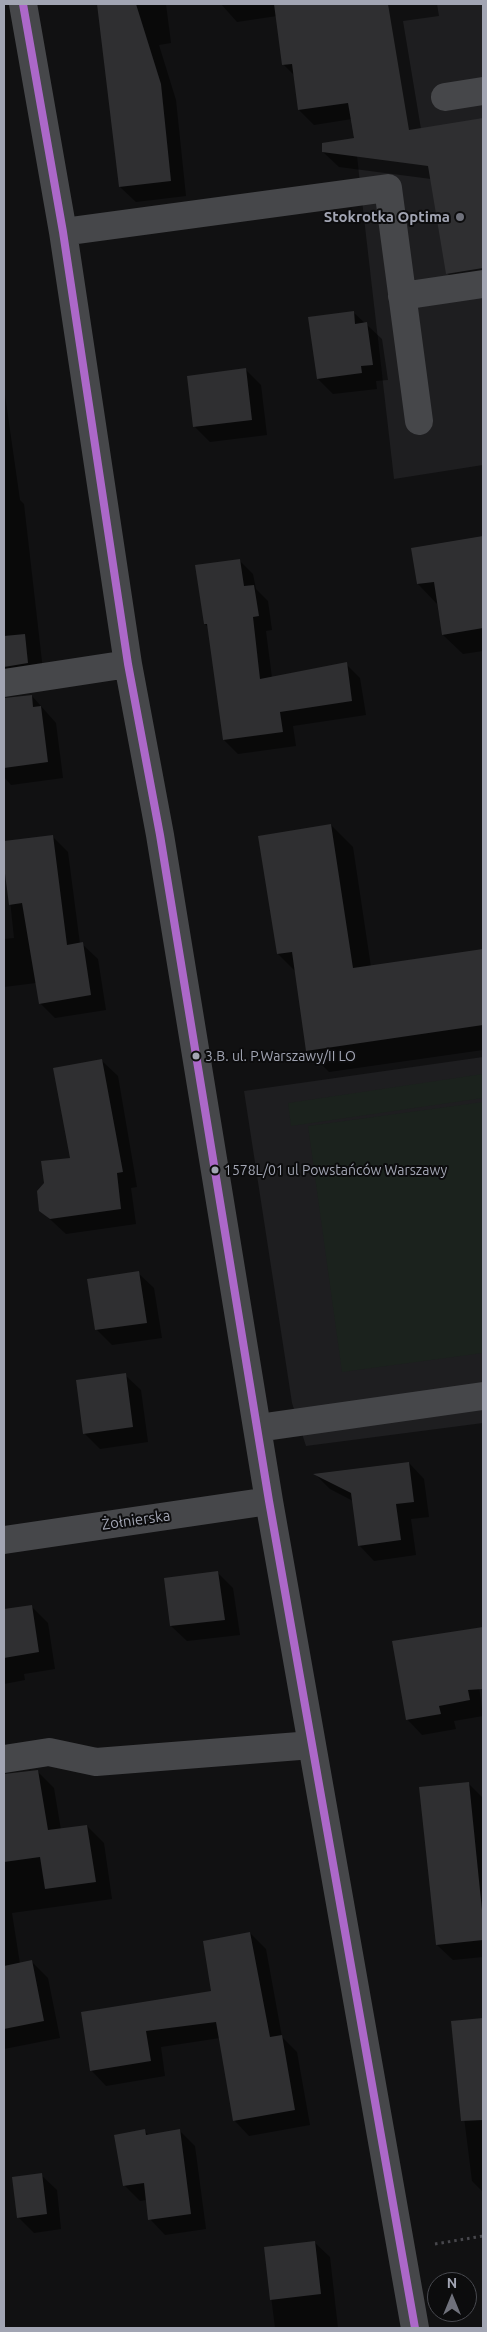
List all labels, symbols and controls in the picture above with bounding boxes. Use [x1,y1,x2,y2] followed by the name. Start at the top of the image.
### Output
[324,208,450,226] place label: Stokrotka Optima
[454,211,466,223] marker: Stokrotka Optima
[205,1048,356,1064] place label: 3.B. ul. P.Warszawy/II LO
[191,1051,201,1061] marker: 3.B. ul. P.Warszawy/II LO
[224,1162,447,1178] place label: 1578L/01 ul Powstańców Warszawy
[210,1165,220,1175] marker: 1578L/01 ul Powstańców Warszawy
[101,1506,171,1534] street label: Żołnierska
[427,2272,477,2322] north arrow
[447,2275,457,2291] text: N

